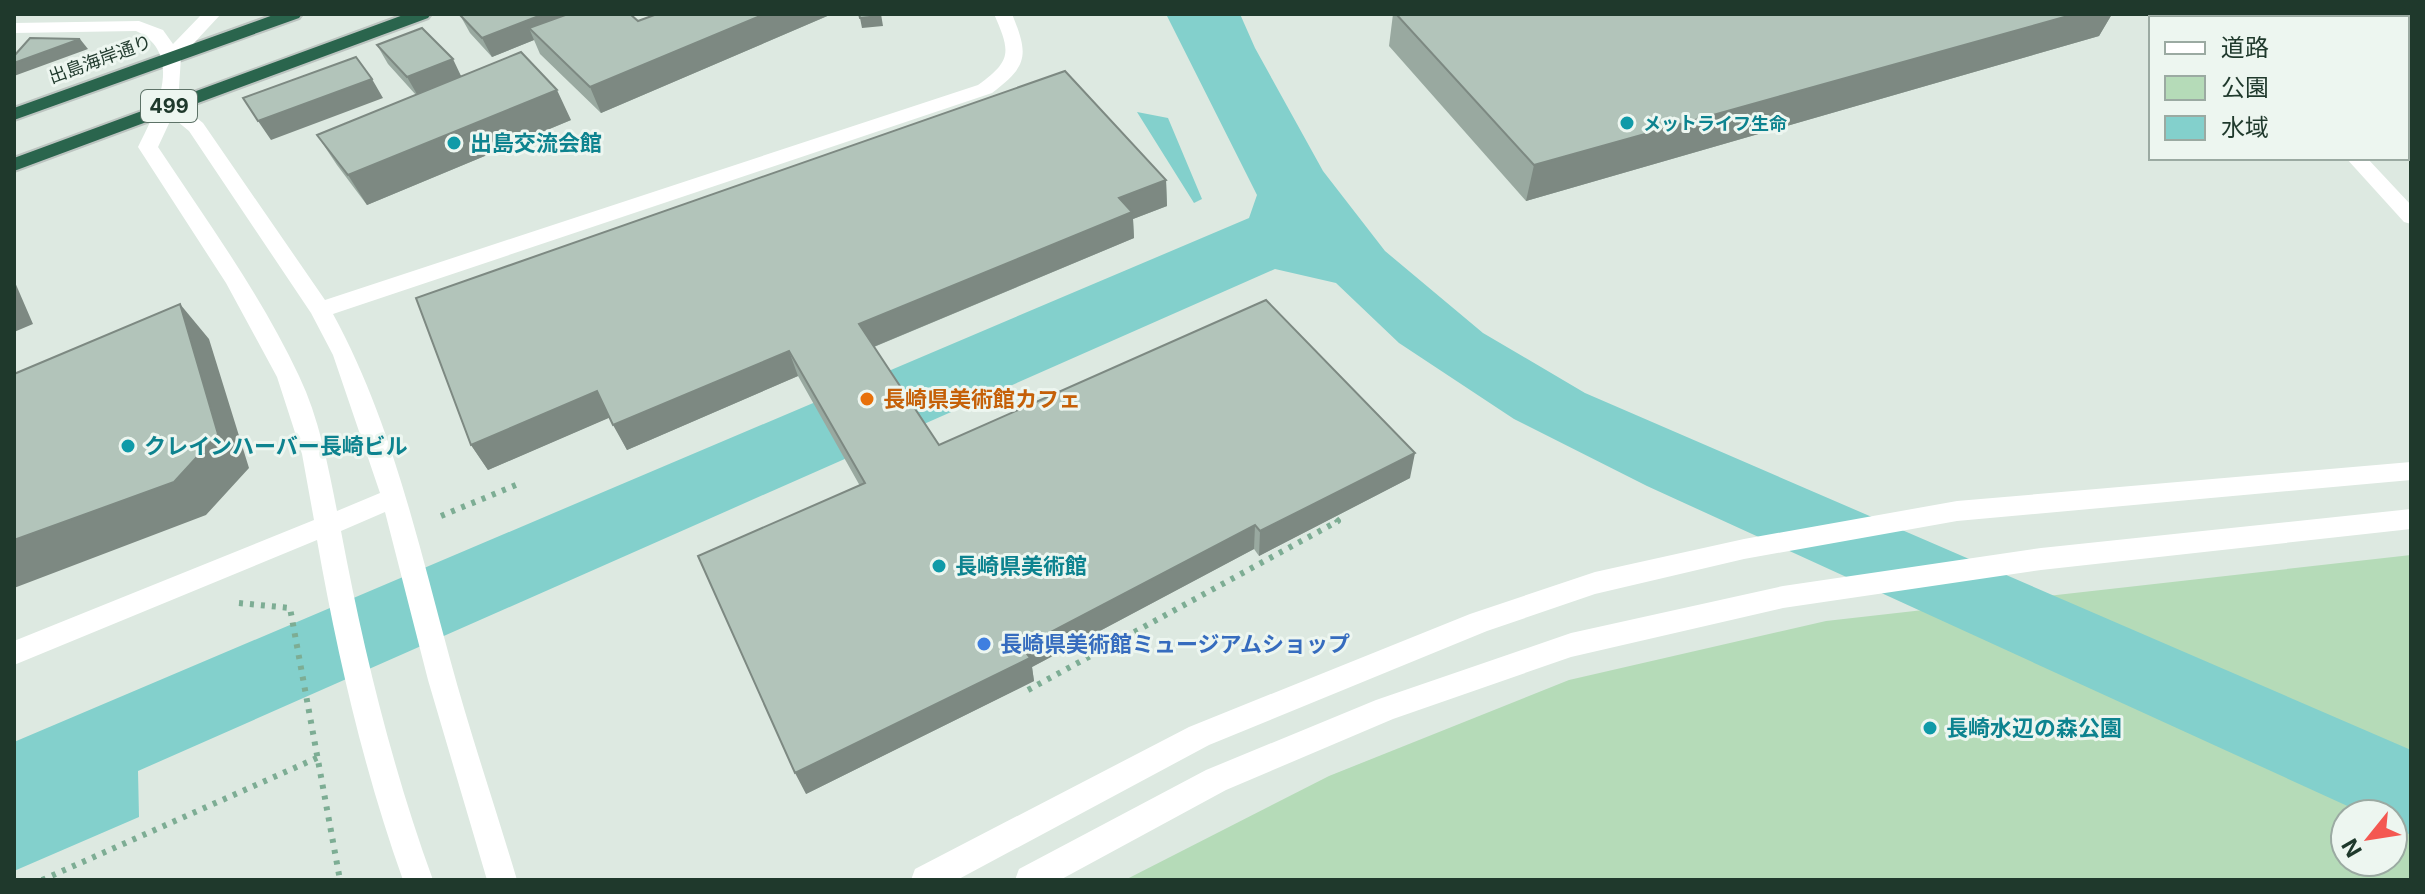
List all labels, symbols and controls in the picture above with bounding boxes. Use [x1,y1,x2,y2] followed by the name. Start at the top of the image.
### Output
[2149,16,2409,160] legend
[46,31,154,87] street label: 出島海岸通り
[2221,33,2269,62] text: 道路
[2221,73,2269,102] text: 公園
[141,90,197,122] road number: 499
[1643,113,1787,134] place label: メットライフ生命
[2221,113,2269,142] text: 水域
[1618,114,1636,132] marker: メットライフ生命
[470,130,602,156] place label: 出島交流会館
[445,134,463,152] marker: 出島交流会館
[883,386,1081,412] place label: 長崎県美術館カフェ
[858,390,876,408] marker: 長崎県美術館カフェ
[144,433,408,459] place label: クレインハーバー長崎ビル
[119,437,137,455] marker: クレインハーバー長崎ビル
[955,553,1087,579] place label: 長崎県美術館
[930,557,948,575] marker: 長崎県美術館
[1000,631,1350,657] place label: 長崎県美術館ミュージアムショップ
[975,635,993,653] marker: 長崎県美術館ミュージアムショップ
[1946,715,2122,741] place label: 長崎水辺の森公園
[1921,719,1939,737] marker: 長崎水辺の森公園
[2329,798,2409,878] north arrow
[2336,834,2367,862] text: N

